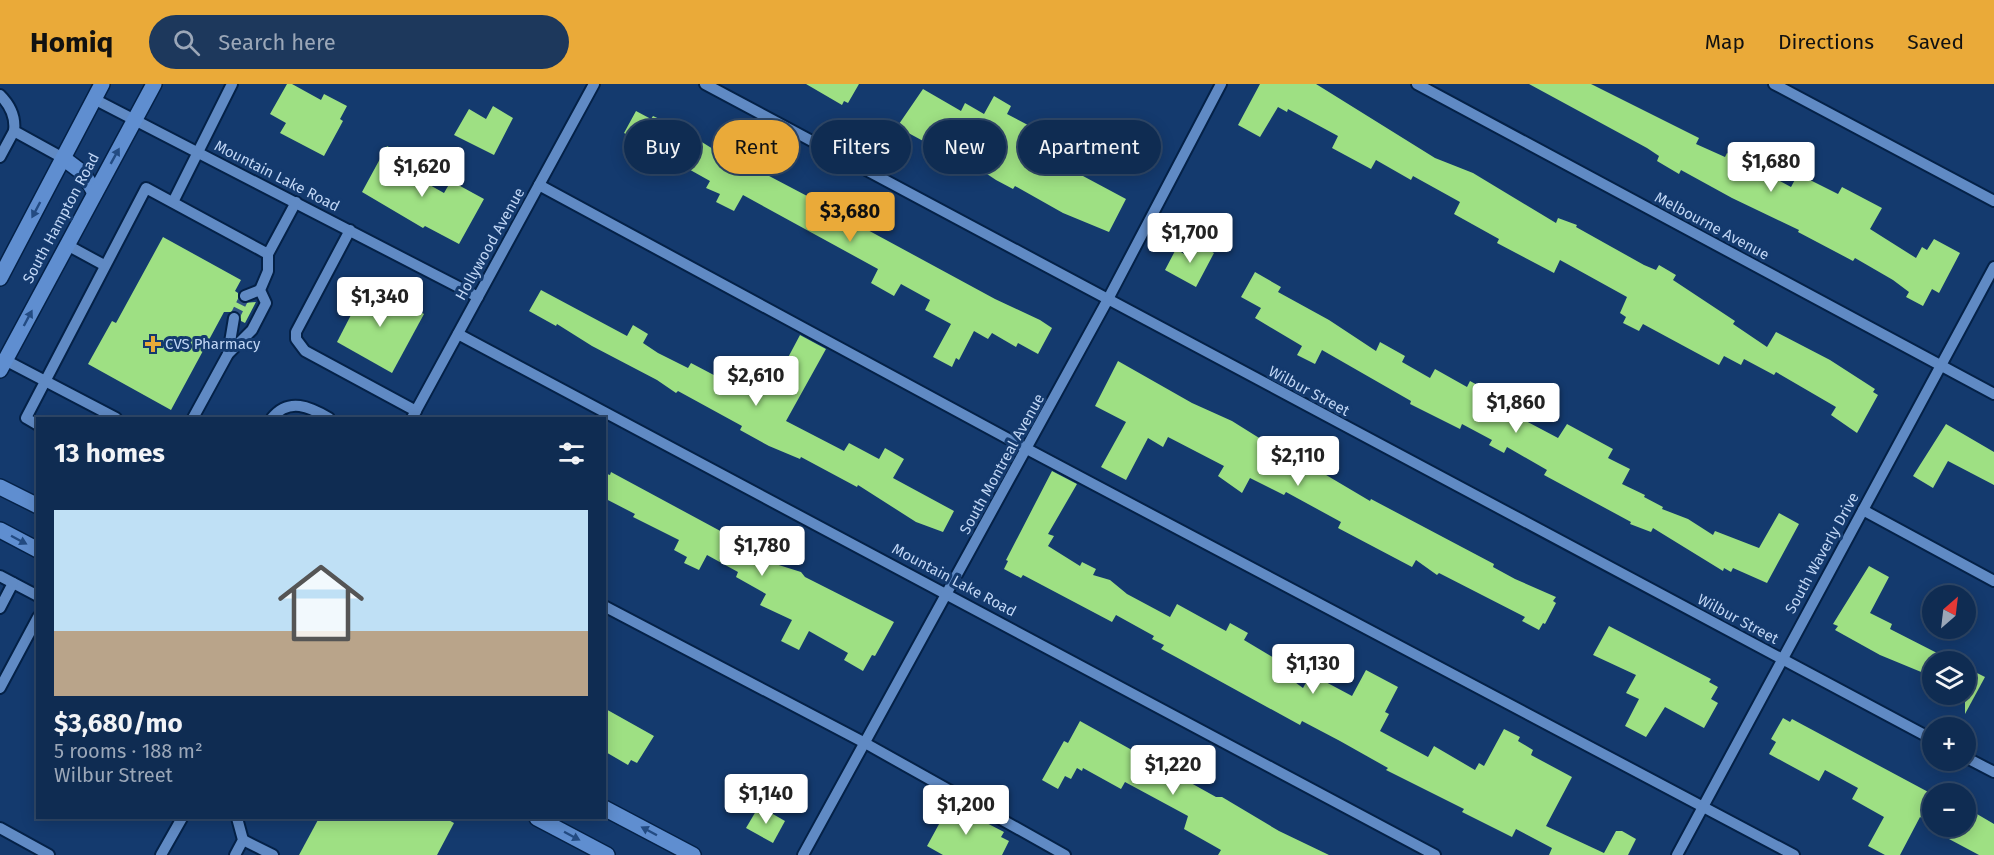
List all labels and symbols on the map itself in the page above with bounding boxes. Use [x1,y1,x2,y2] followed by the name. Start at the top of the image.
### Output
[211,137,343,215] street label: Mountain Lake Road
[1722,142,1820,193] pin: $1,680
[373,147,471,198] pin: $1,620
[110,148,120,165] one-way arrow
[19,150,103,286] street label: South Hampton Road
[452,185,528,303] street label: Hollywood Avenue
[1652,188,1772,264] street label: Melbourne Avenue
[801,192,899,243] pin: $3,680
[31,202,41,219] one-way arrow
[1141,213,1239,264] pin: $1,700
[331,277,429,328] pin: $1,340
[23,309,33,326] one-way arrow
[165,335,261,353] place label: CVS Pharmacy
[146,337,160,351] marker: CVS Pharmacy
[707,356,805,407] pin: $2,610
[1265,362,1353,420] street label: Wilbur Street
[1467,383,1565,434] pin: $1,860
[956,391,1048,537] street label: South Montreal Avenue
[1249,436,1347,487] pin: $2,110
[1781,489,1863,617] street label: South Waverly Drive
[713,526,811,577] pin: $1,780
[10,535,27,545] one-way arrow
[889,540,1019,620] street label: Mountain Lake Road
[1922,585,1976,639] north arrow
[1694,590,1782,648] street label: Wilbur Street
[1264,644,1362,695] pin: $1,130
[1124,745,1222,796] pin: $1,220
[717,774,815,825] pin: $1,140
[917,785,1015,836] pin: $1,200
[640,827,657,836] one-way arrow
[563,831,580,841] one-way arrow

